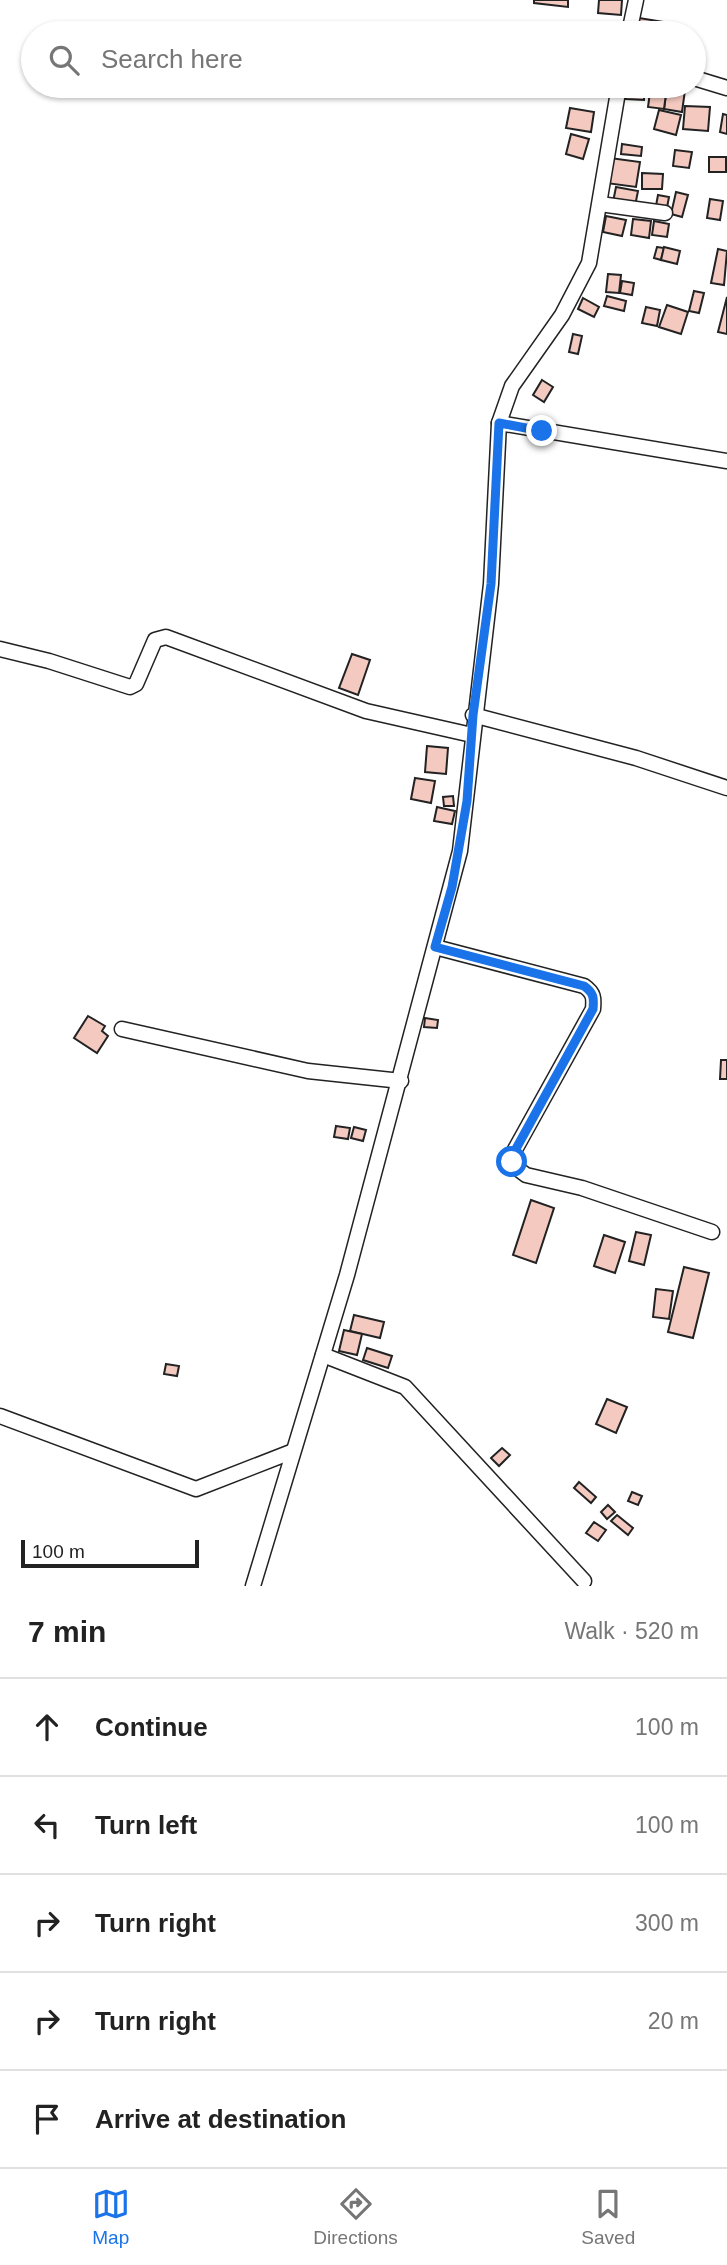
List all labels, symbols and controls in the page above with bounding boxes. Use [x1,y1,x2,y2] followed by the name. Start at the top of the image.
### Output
[21,21,706,98] search box
[45,41,83,79] icon: search
[101,44,243,74] text: Search here
[526,415,557,446] route end
[496,1146,527,1177] route start
[21,1537,200,1569] scale bar
[32,1541,85,1562] text: 100 m
[28,1615,106,1648] text: 7 min
[564,1618,699,1644] text: Walk · 520 m
[28,1708,66,1746] icon: ahead
[95,1712,208,1742] text: Continue
[635,1714,699,1740] text: 100 m
[28,1806,66,1844] icon: left
[95,1810,197,1840] text: Turn left
[635,1812,699,1838] text: 100 m
[28,1904,66,1942] icon: right
[95,1908,216,1938] text: Turn right
[635,1910,699,1936] text: 300 m
[28,2002,66,2040] icon: right
[95,2006,216,2036] text: Turn right
[648,2008,699,2034] text: 20 m
[28,2100,66,2138] icon: arrive
[95,2104,346,2134] text: Arrive at destination
[92,2185,130,2249] tab: Map
[313,2185,398,2249] tab: Directions
[581,2185,635,2249] tab: Saved

